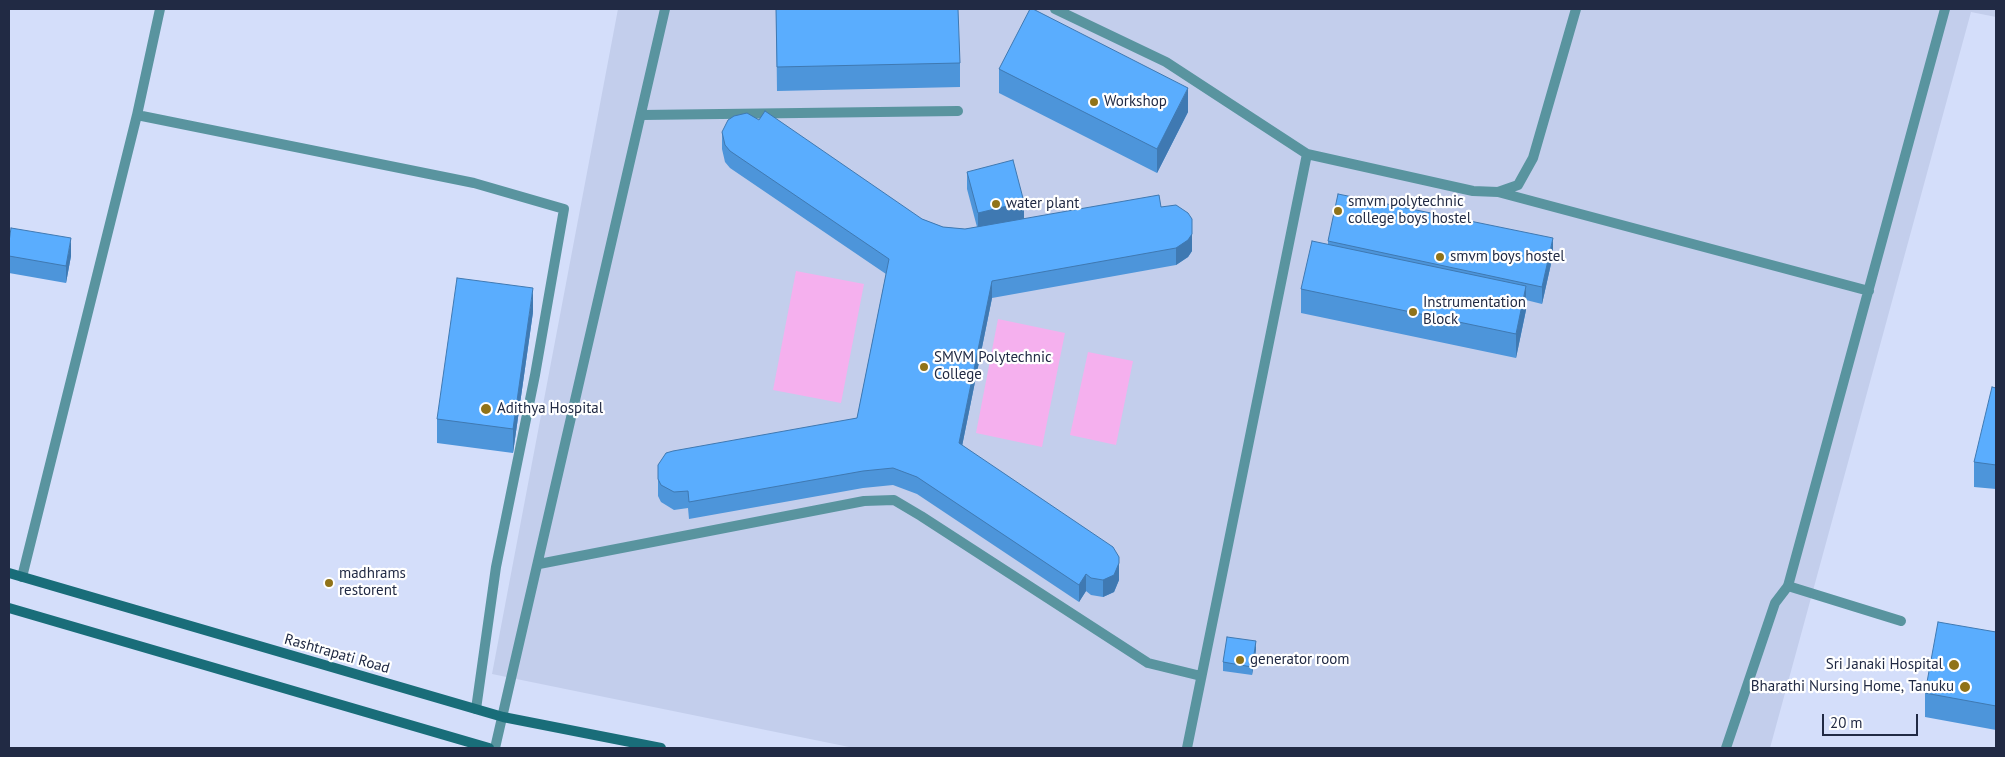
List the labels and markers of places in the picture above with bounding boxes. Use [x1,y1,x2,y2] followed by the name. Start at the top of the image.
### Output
[1104,93,1167,111] place label: Workshop
[1088,96,1100,108] marker: Workshop
[1348,193,1471,228] place label: smvm polytechnic college boys hostel
[1006,195,1079,213] place label: water plant
[990,198,1002,210] marker: water plant
[1332,205,1344,217] marker: smvm polytechnic college boys hostel
[1450,248,1565,266] place label: smvm boys hostel
[1434,251,1446,263] marker: smvm boys hostel
[1423,294,1526,329] place label: Instrumentation Block
[1407,306,1419,318] marker: Instrumentation Block
[934,349,1052,384] place label: SMVM Polytechnic College
[918,361,930,373] marker: SMVM Polytechnic College
[497,400,603,418] place label: Adithya Hospital
[479,402,493,416] marker: Adithya Hospital
[339,565,406,600] place label: madhrams restorent
[323,577,335,589] marker: madhrams restorent
[1250,651,1349,669] place label: generator room
[1234,654,1246,666] marker: generator room
[1826,656,1943,674] place label: Sri Janaki Hospital
[1947,658,1961,672] marker: Sri Janaki Hospital
[1751,678,1954,696] place label: Bharathi Nursing Home, Tanuku
[1958,680,1972,694] marker: Bharathi Nursing Home, Tanuku

